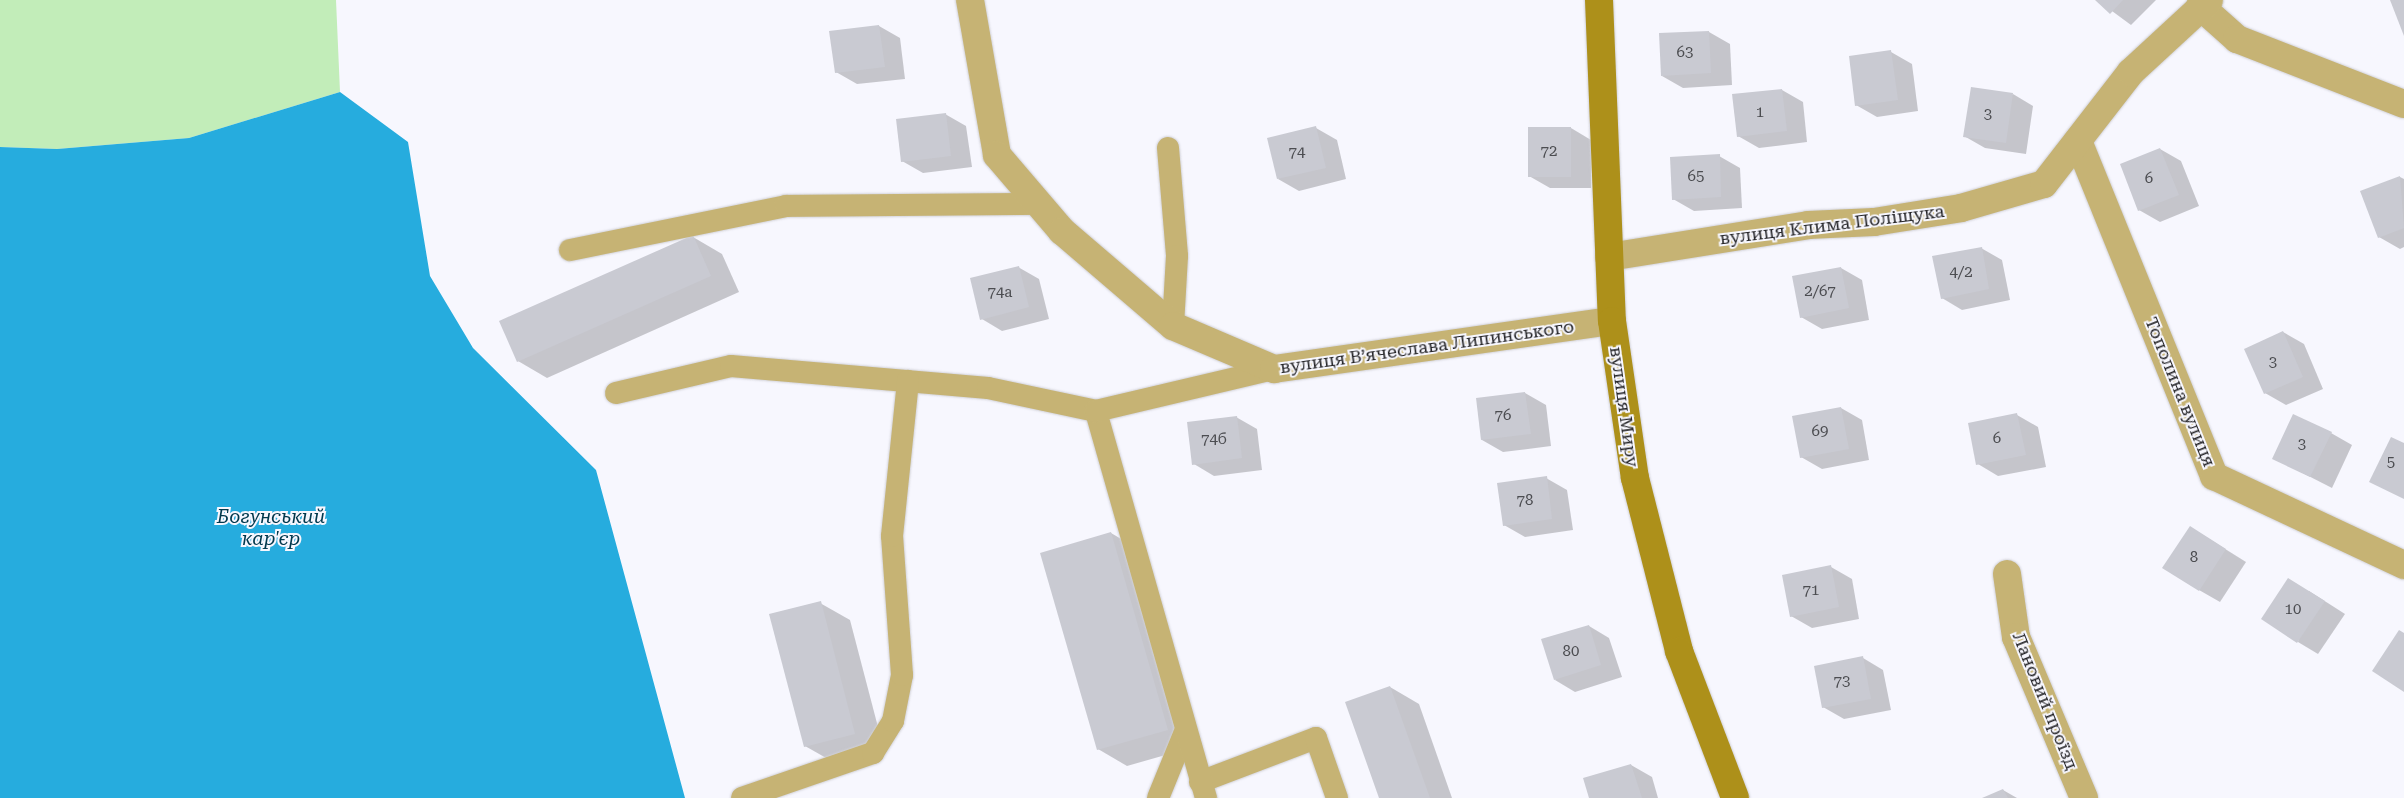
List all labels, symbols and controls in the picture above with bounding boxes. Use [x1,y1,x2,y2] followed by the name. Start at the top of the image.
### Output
[1677,44,1693,62] house number: 63
[1756,104,1764,122] house number: 1
[1984,106,1992,124] house number: 3
[1541,143,1557,161] house number: 72
[1289,144,1305,162] house number: 74
[1688,168,1704,186] house number: 65
[2145,170,2153,188] house number: 6
[1718,200,1946,250] street label: вулиця Клима Поліщука
[1949,264,1973,282] house number: 4/2
[1804,283,1836,301] house number: 2/67
[988,284,1012,302] house number: 74а
[2140,314,2220,470] street label: Тополина вулиця
[1278,316,1576,378] street label: вулиця Вʼячеслава Липинського
[1605,345,1643,469] street label: вулиця Миру
[2269,354,2277,372] house number: 3
[1495,407,1511,425] house number: 76
[1812,423,1828,441] house number: 69
[1993,430,2001,448] house number: 6
[1201,431,1227,449] house number: 74б
[2298,436,2306,454] house number: 3
[2387,454,2395,472] house number: 5
[1517,492,1533,510] house number: 78
[217,506,325,550] water label: Богунський кар'єр
[2190,549,2198,567] house number: 8
[1803,582,1819,600] house number: 71
[2285,601,2301,619] house number: 10
[2008,629,2082,773] street label: Лановий проїзд
[1563,643,1579,661] house number: 80
[1834,673,1850,691] house number: 73

